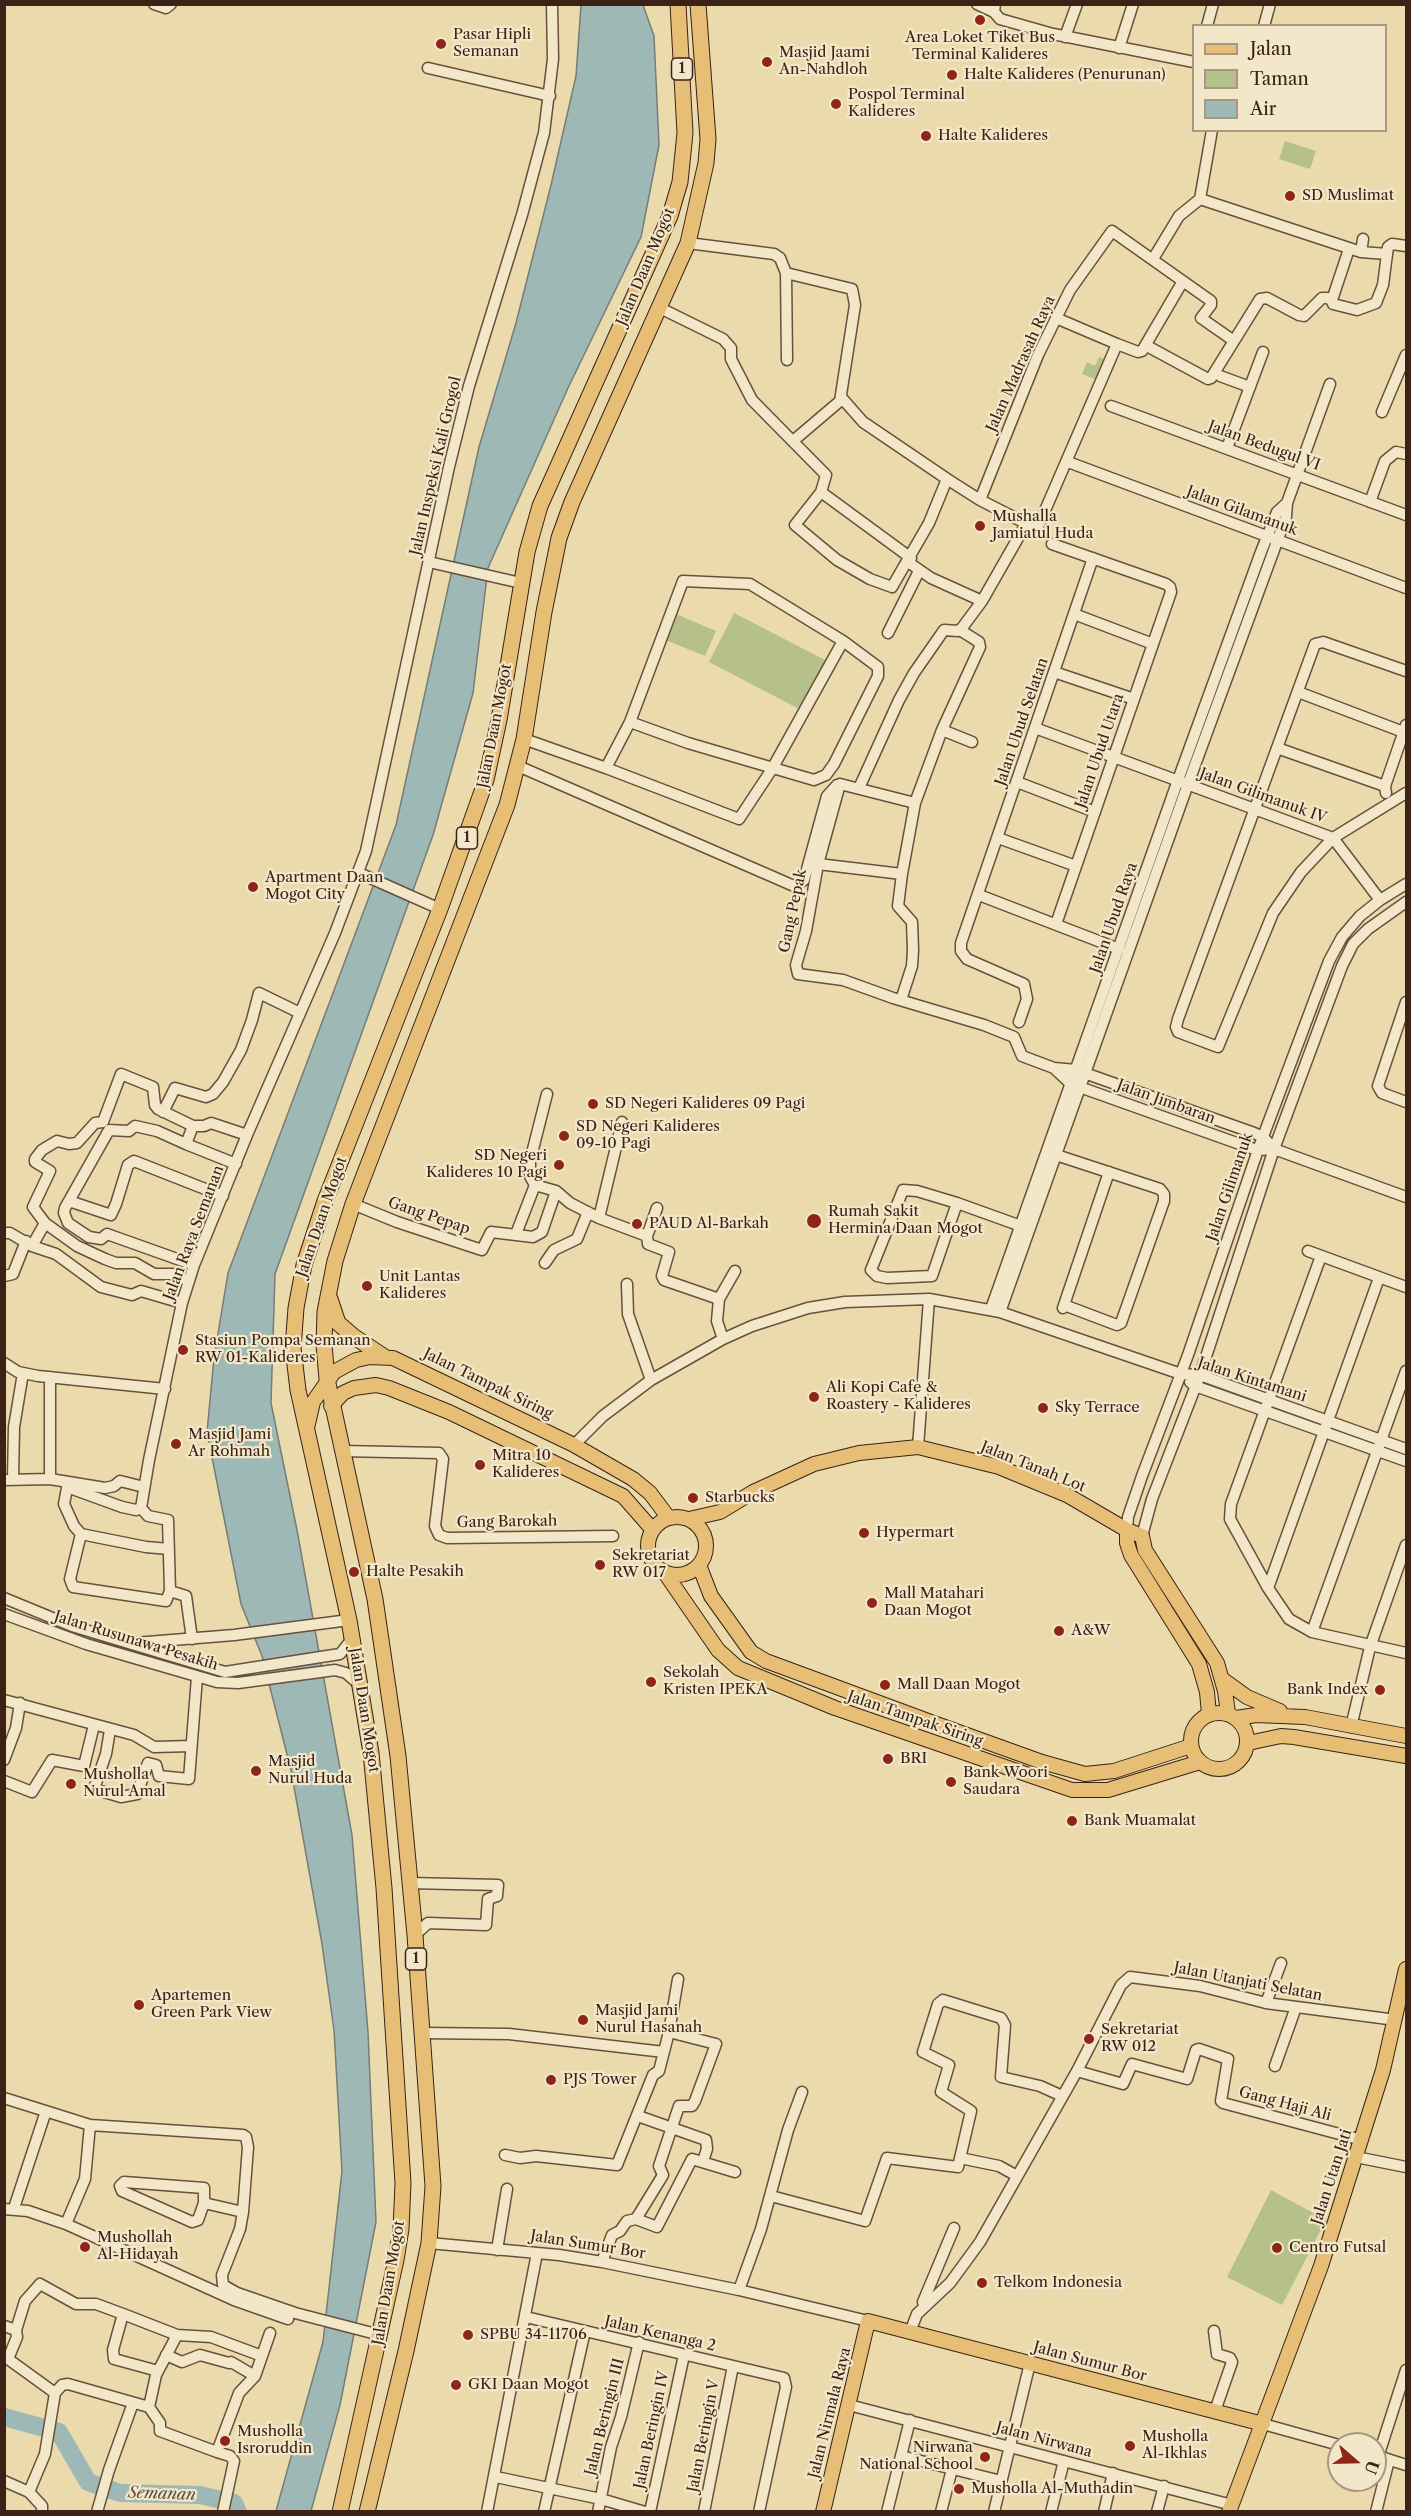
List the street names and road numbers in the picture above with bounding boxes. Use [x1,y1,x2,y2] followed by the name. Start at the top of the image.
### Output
[672,58,692,80] road number: 1
[613,205,679,329] street label: Jalan Daan Mogot
[983,293,1059,435] street label: Jalan Madrasah Raya
[407,375,465,557] street label: Jalan Inspeksi Kali Grogol
[1205,417,1323,475] street label: Jalan Bedugul VI
[1184,483,1300,539] street label: Jalan Gilamanuk
[992,656,1052,788] street label: Jalan Ubud Selatan
[474,662,516,790] street label: Jalan Daan Mogot
[1072,691,1128,811] street label: Jalan Ubud Utara
[1197,765,1329,827] street label: Jalan Gilimanuk IV
[456,827,478,849] road number: 1
[1087,860,1141,976] street label: Jalan Ubud Raya
[775,868,811,954] street label: Gang Pepak
[1114,1076,1218,1128] street label: Jalan Jimbaran
[1203,1130,1257,1244] street label: Jalan Gilimanuk
[293,1154,351,1280] street label: Jalan Daan Mogot
[160,1163,228,1303] street label: Jalan Raya Semanan
[386,1194,472,1238] street label: Gang Pepap
[420,1345,556,1423] street label: Jalan Tampak Siring
[1195,1354,1309,1406] street label: Jalan Kintamani
[978,1438,1088,1496] street label: Jalan Tanah Lot
[457,1512,557,1532] street label: Gang Barokah
[52,1607,220,1675] street label: Jalan Rusunawa Pesakih
[345,1646,383,1774] street label: Jalan Daan Mogot
[845,1687,985,1751] street label: Jalan Tampak Siring
[406,1948,426,1970] road number: 1
[1172,1959,1324,2005] street label: Jalan Utanjati Selatan
[1237,2083,1333,2125] street label: Gang Haji Ali
[1308,2127,1356,2227] street label: Jalan Utan Jati
[369,2219,409,2347] street label: Jalan Daan Mogot
[529,2227,647,2263] street label: Jalan Sumur Bor
[603,2312,717,2356] street label: Jalan Kenanga 2
[1031,2338,1149,2386] street label: Jalan Sumur Bor
[805,2346,855,2480] street label: Jalan Nirmala Raya
[582,2356,628,2478] street label: Jalan Beringin III
[631,2369,673,2491] street label: Jalan Beringin IV
[684,2378,724,2494] street label: Jalan Beringin V
[994,2418,1094,2462] street label: Jalan Nirwana

